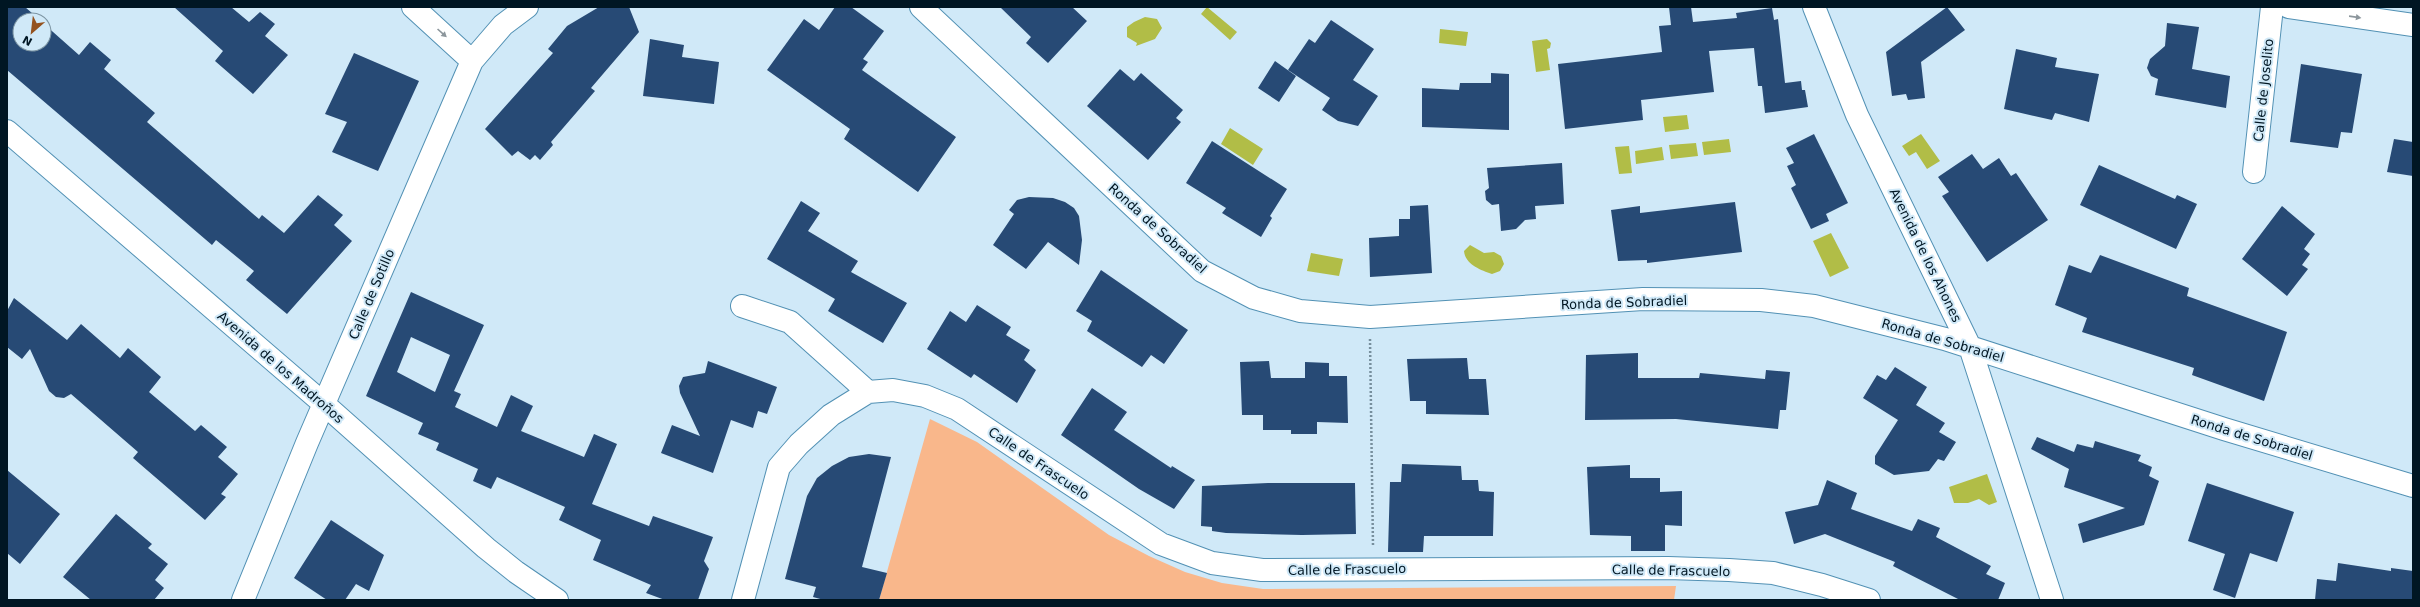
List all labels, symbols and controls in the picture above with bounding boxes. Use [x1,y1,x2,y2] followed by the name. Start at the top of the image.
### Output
[12,12,52,52] north arrow
[2349,14,2361,20] one-way arrow
[437,29,447,38] one-way arrow
[20,32,35,48] text: N
[2251,38,2276,142] street label: Calle de Joselito
[1106,180,1210,276] street label: Ronda de Sobradiel
[1887,186,1965,325] street label: Avenida de los Ahones
[346,247,397,342] street label: Calle de Sotillo
[1560,293,1688,312] street label: Ronda de Sobradiel
[215,308,347,426] street label: Avenida de los Madroños
[1880,316,2006,365] street label: Ronda de Sobradiel
[2189,412,2315,463] street label: Ronda de Sobradiel
[985,424,1092,503] street label: Calle de Frascuelo
[1288,561,1406,578] street label: Calle de Frascuelo
[1612,562,1730,579] street label: Calle de Frascuelo

